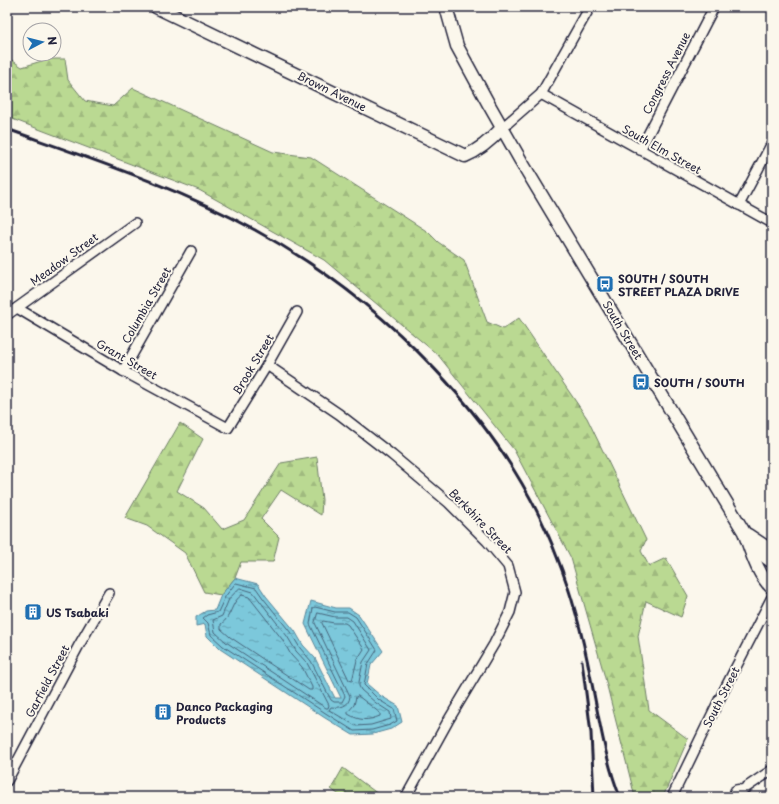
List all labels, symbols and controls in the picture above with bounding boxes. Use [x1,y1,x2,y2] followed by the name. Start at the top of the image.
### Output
[22,22,62,62] north arrow
[638,29,694,117] street label: Congress Avenue
[43,35,61,46] text: N
[294,67,370,115] street label: Brown Avenue
[619,120,705,178] street label: South Elm Street
[26,228,102,290] street label: Meadow Street
[117,263,175,346] street label: Columbia Street
[618,270,740,300] place label: SOUTH / SOUTH STREET PLAZA DRIVE
[595,274,615,294] bus stop icon: SOUTH / SOUTH STREET PLAZA DRIVE
[599,297,648,363] street label: South Street
[228,330,278,398] street label: Brook Street
[93,335,161,384] street label: Grant Street
[631,372,651,392] bus stop icon: SOUTH / SOUTH
[654,374,745,391] place label: SOUTH / SOUTH
[445,485,517,558] street label: Berkshire Street
[23,602,43,622] building icon: US Tsabaki
[46,604,109,621] place label: US Tsabaki
[21,641,74,720] street label: Garfield Street
[698,663,744,730] street label: South Street
[176,698,273,728] place label: Danco Packaging Products
[153,702,173,722] building icon: Danco Packaging Products

